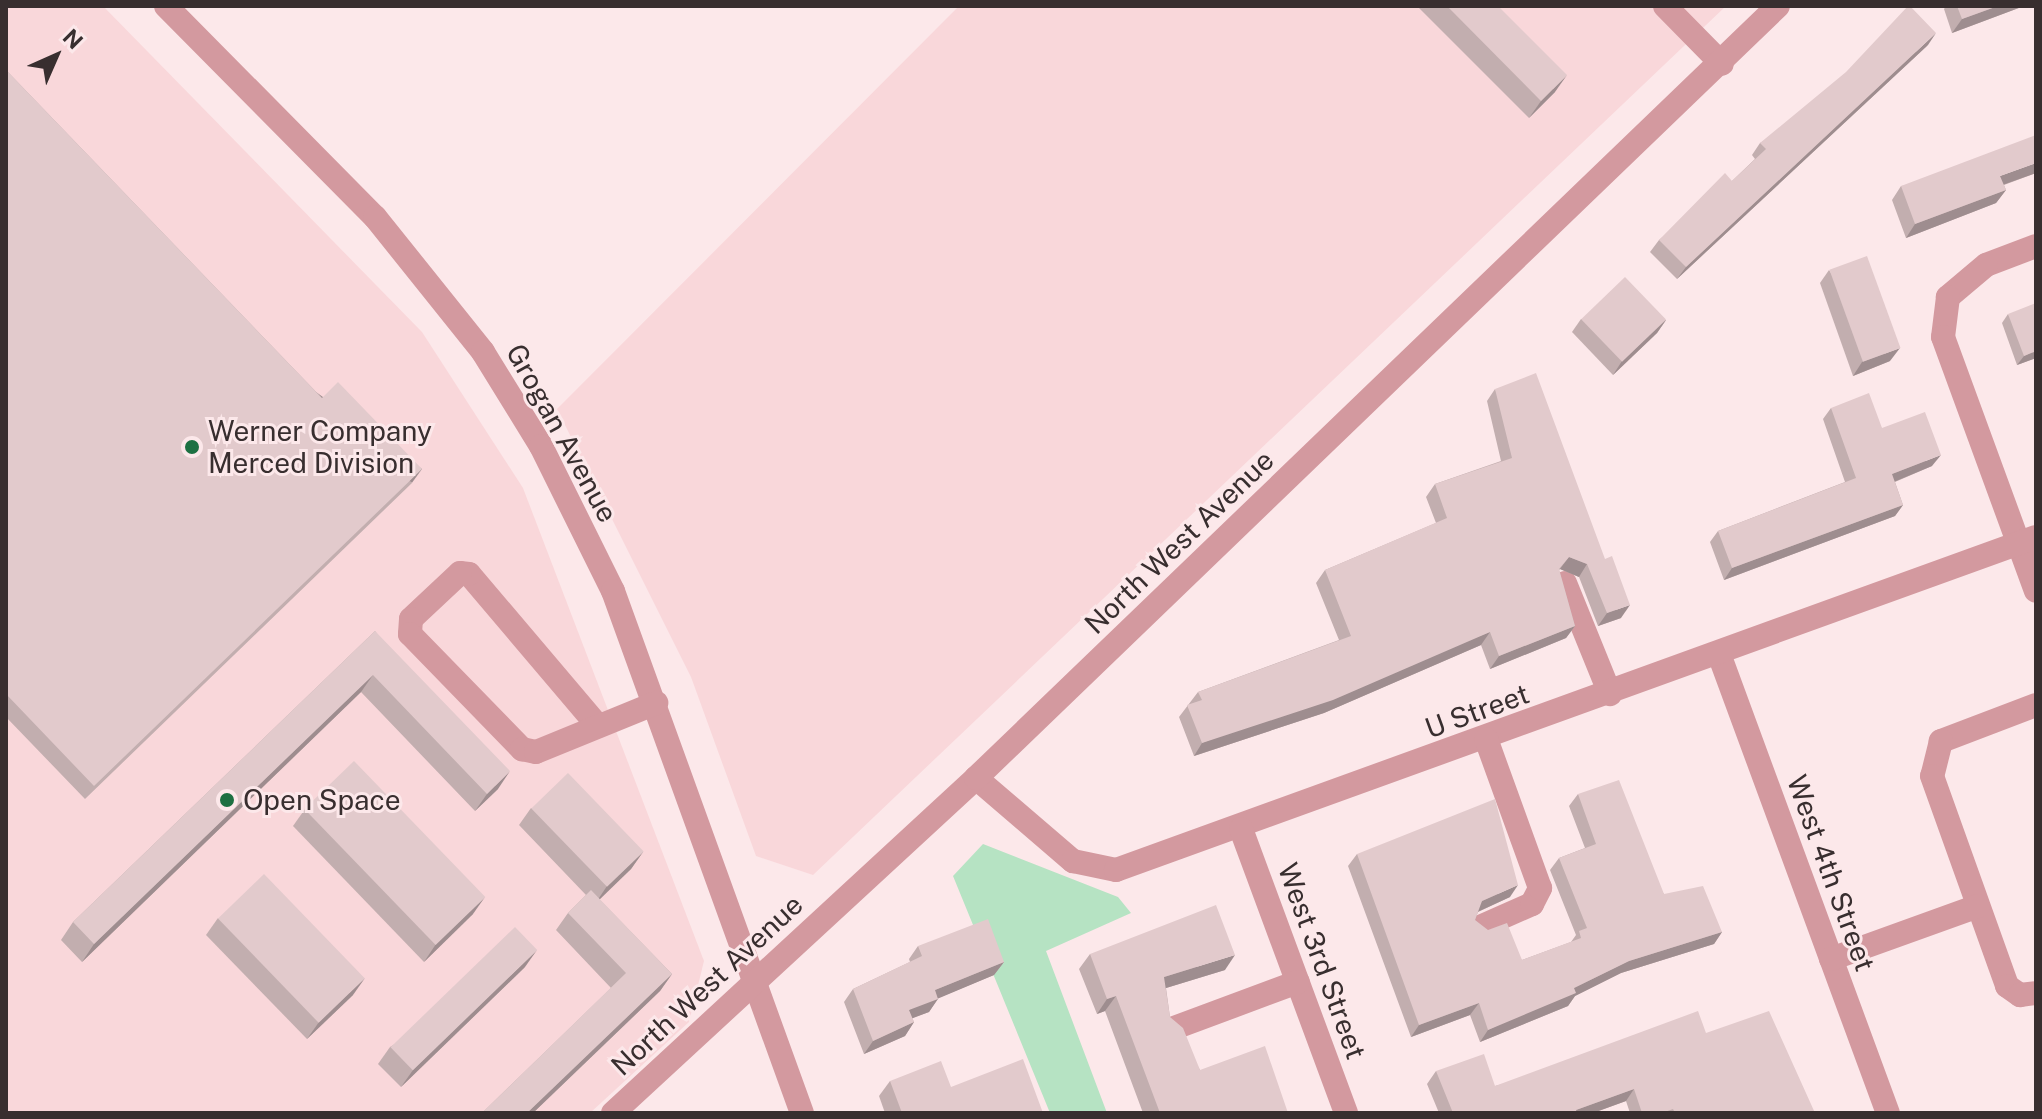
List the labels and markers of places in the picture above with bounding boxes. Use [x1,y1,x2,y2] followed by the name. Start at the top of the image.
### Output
[208,414,432,480] place label: Werner Company Merced Division
[183,438,201,456] marker: Werner Company Merced Division
[243,783,401,817] place label: Open Space
[218,791,236,809] marker: Open Space

